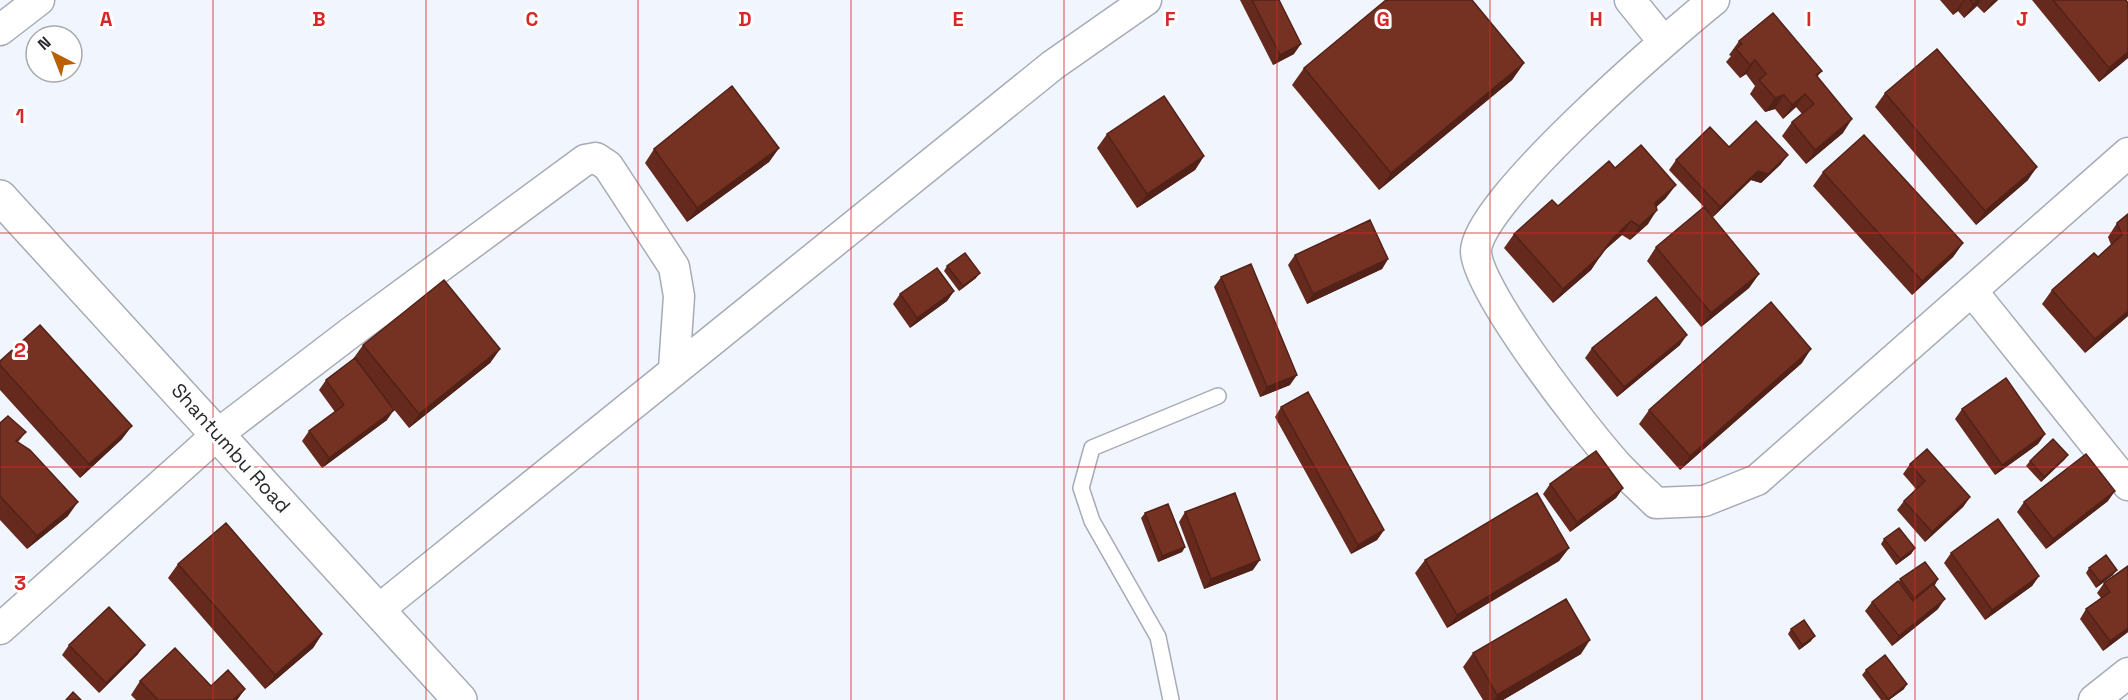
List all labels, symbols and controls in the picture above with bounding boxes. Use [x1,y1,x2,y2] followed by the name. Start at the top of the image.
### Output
[100,6,113,32] text: A
[312,6,326,32] text: B
[526,6,539,32] text: C
[738,6,752,32] text: D
[952,6,964,32] text: E
[1165,6,1176,32] text: F
[1376,6,1390,32] text: G
[1589,6,1603,32] text: H
[1806,6,1812,32] text: I
[2016,6,2028,32] text: J
[24,24,84,84] north arrow
[33,32,55,55] text: N
[15,103,25,129] text: 1
[14,337,26,363] text: 2
[166,378,296,518] street label: Shantumbu Road
[14,570,26,596] text: 3

